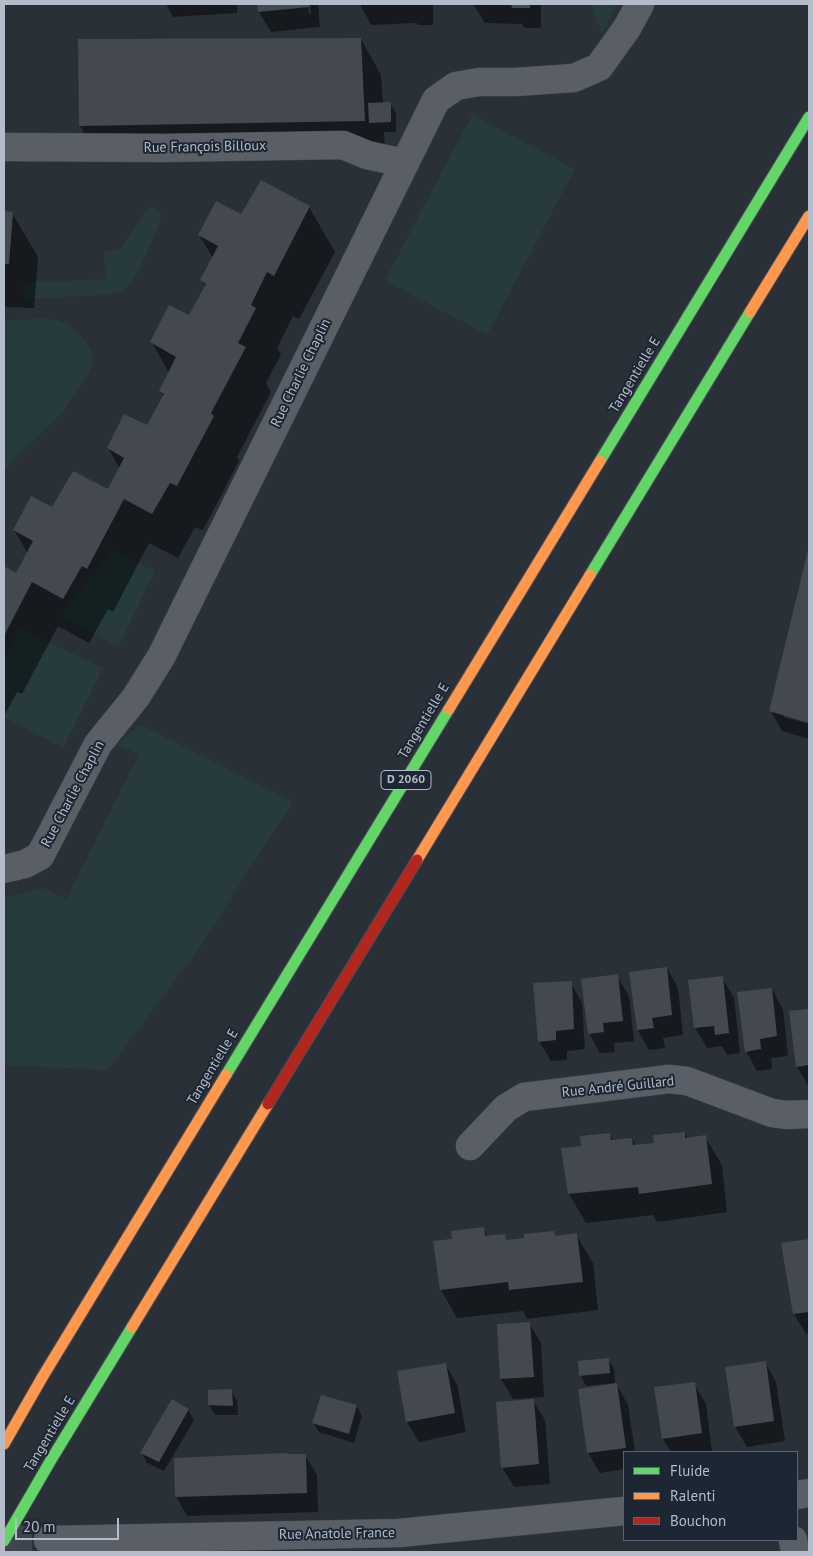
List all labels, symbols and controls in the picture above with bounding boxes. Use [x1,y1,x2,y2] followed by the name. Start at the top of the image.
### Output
[144,138,266,156] street label: Rue François Billoux
[268,316,334,430] street label: Rue Charlie Chaplin
[606,334,664,416] street label: Tangentielle E
[395,680,453,762] street label: Tangentielle E
[38,738,108,850] street label: Rue Charlie Chaplin
[381,770,431,790] road number: D 2060
[184,1026,242,1108] street label: Tangentielle E
[561,1073,675,1101] street label: Rue André Guillard
[21,1393,79,1475] street label: Tangentielle E
[623,1451,798,1541] legend
[670,1461,710,1480] text: Fluide
[670,1486,716,1505] text: Ralenti
[18,1508,121,1540] scale bar
[670,1511,726,1530] text: Bouchon
[23,1517,56,1536] text: 20 m
[279,1525,395,1543] street label: Rue Anatole France

